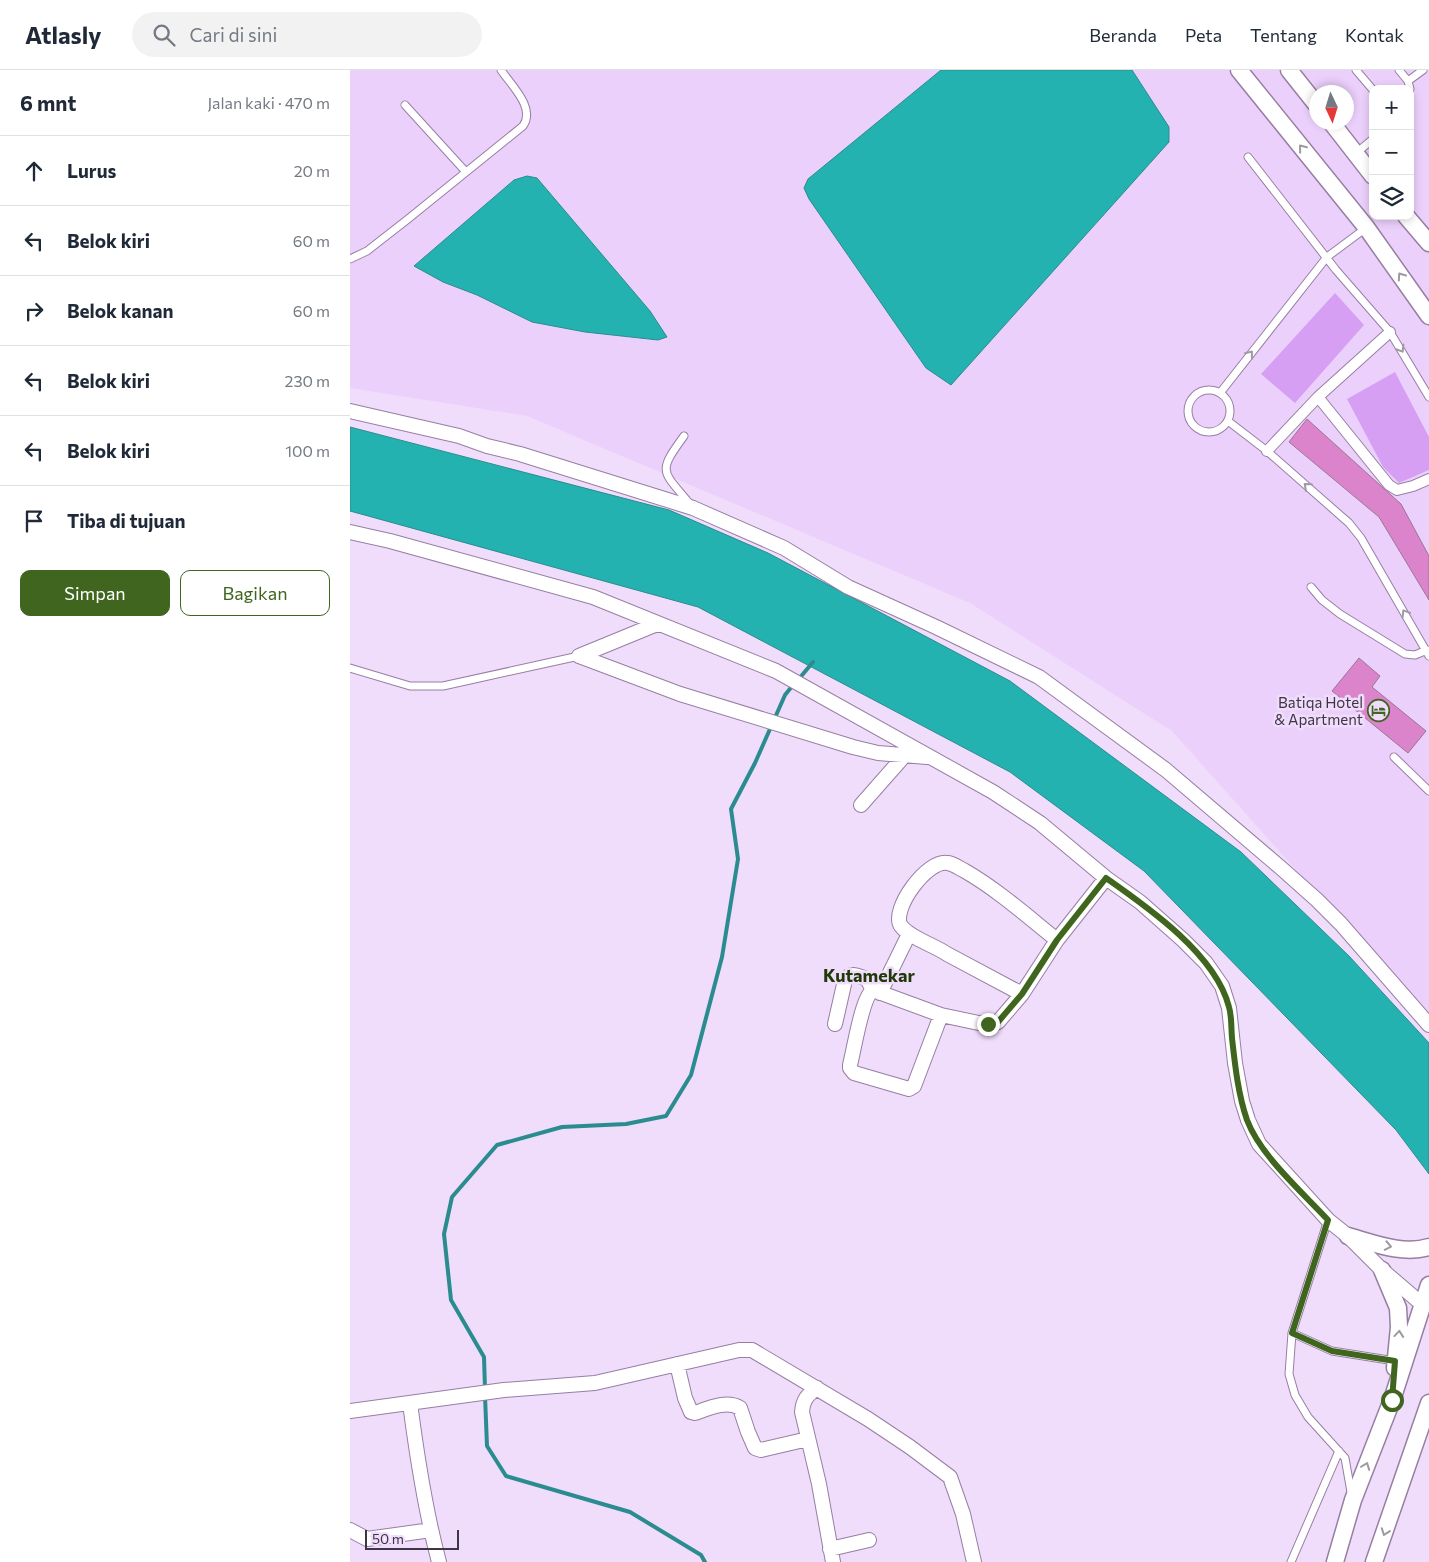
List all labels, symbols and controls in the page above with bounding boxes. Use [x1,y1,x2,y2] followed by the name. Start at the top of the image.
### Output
[132,12,482,57] search box
[25,20,102,49] text: Atlasly
[150,21,178,49] icon: search
[190,23,277,46] text: Cari di sini
[1089,24,1157,46] text: Beranda
[1185,24,1222,46] text: Peta
[1250,24,1317,46] text: Tentang
[1345,24,1404,46] text: Kontak
[1309,85,1354,130] north arrow
[1369,85,1414,220] map controls
[1369,85,1414,130] button: +
[20,90,76,115] text: 6 mnt
[207,93,330,112] text: Jalan kaki · 470 m
[1369,130,1414,175] button: −
[1299,145,1307,154] one-way arrow
[20,157,48,185] icon: ahead
[67,159,116,182] text: Lurus
[294,161,330,180] text: 20 m
[1369,175,1414,220] button: layers
[20,227,48,255] icon: left
[67,229,150,252] text: Belok kiri
[293,231,330,250] text: 60 m
[1398,273,1407,282] one-way arrow
[20,297,48,325] icon: right
[67,299,174,322] text: Belok kanan
[293,301,330,320] text: 60 m
[1395,344,1404,353] one-way arrow
[1244,351,1253,360] one-way arrow
[20,367,48,395] icon: left
[67,369,150,392] text: Belok kiri
[285,371,330,390] text: 230 m
[20,437,48,465] icon: left
[67,439,150,462] text: Belok kiri
[285,441,330,460] text: 100 m
[1304,483,1313,492] one-way arrow
[20,507,48,535] icon: arrive
[67,509,185,532] text: Tiba di tujuan
[20,570,170,616] button: Simpan
[180,570,330,616] button: Bagikan
[1401,610,1411,619] one-way arrow
[1274,693,1363,728] place label: Batiqa Hotel & Apartment
[1367,699,1391,723] hotel icon: Batiqa Hotel & Apartment
[823,964,916,986] district label: Kutamekar
[977,1013,1000,1036] route end
[1384,1240,1393,1251] one-way arrow
[1393,1330,1404,1338] one-way arrow
[1381,1389,1404,1412] route start
[1360,1462,1370,1470] one-way arrow
[365,1527,459,1550] scale bar
[1381,1528,1391,1536] one-way arrow
[372,1530,404,1547] text: 50 m

